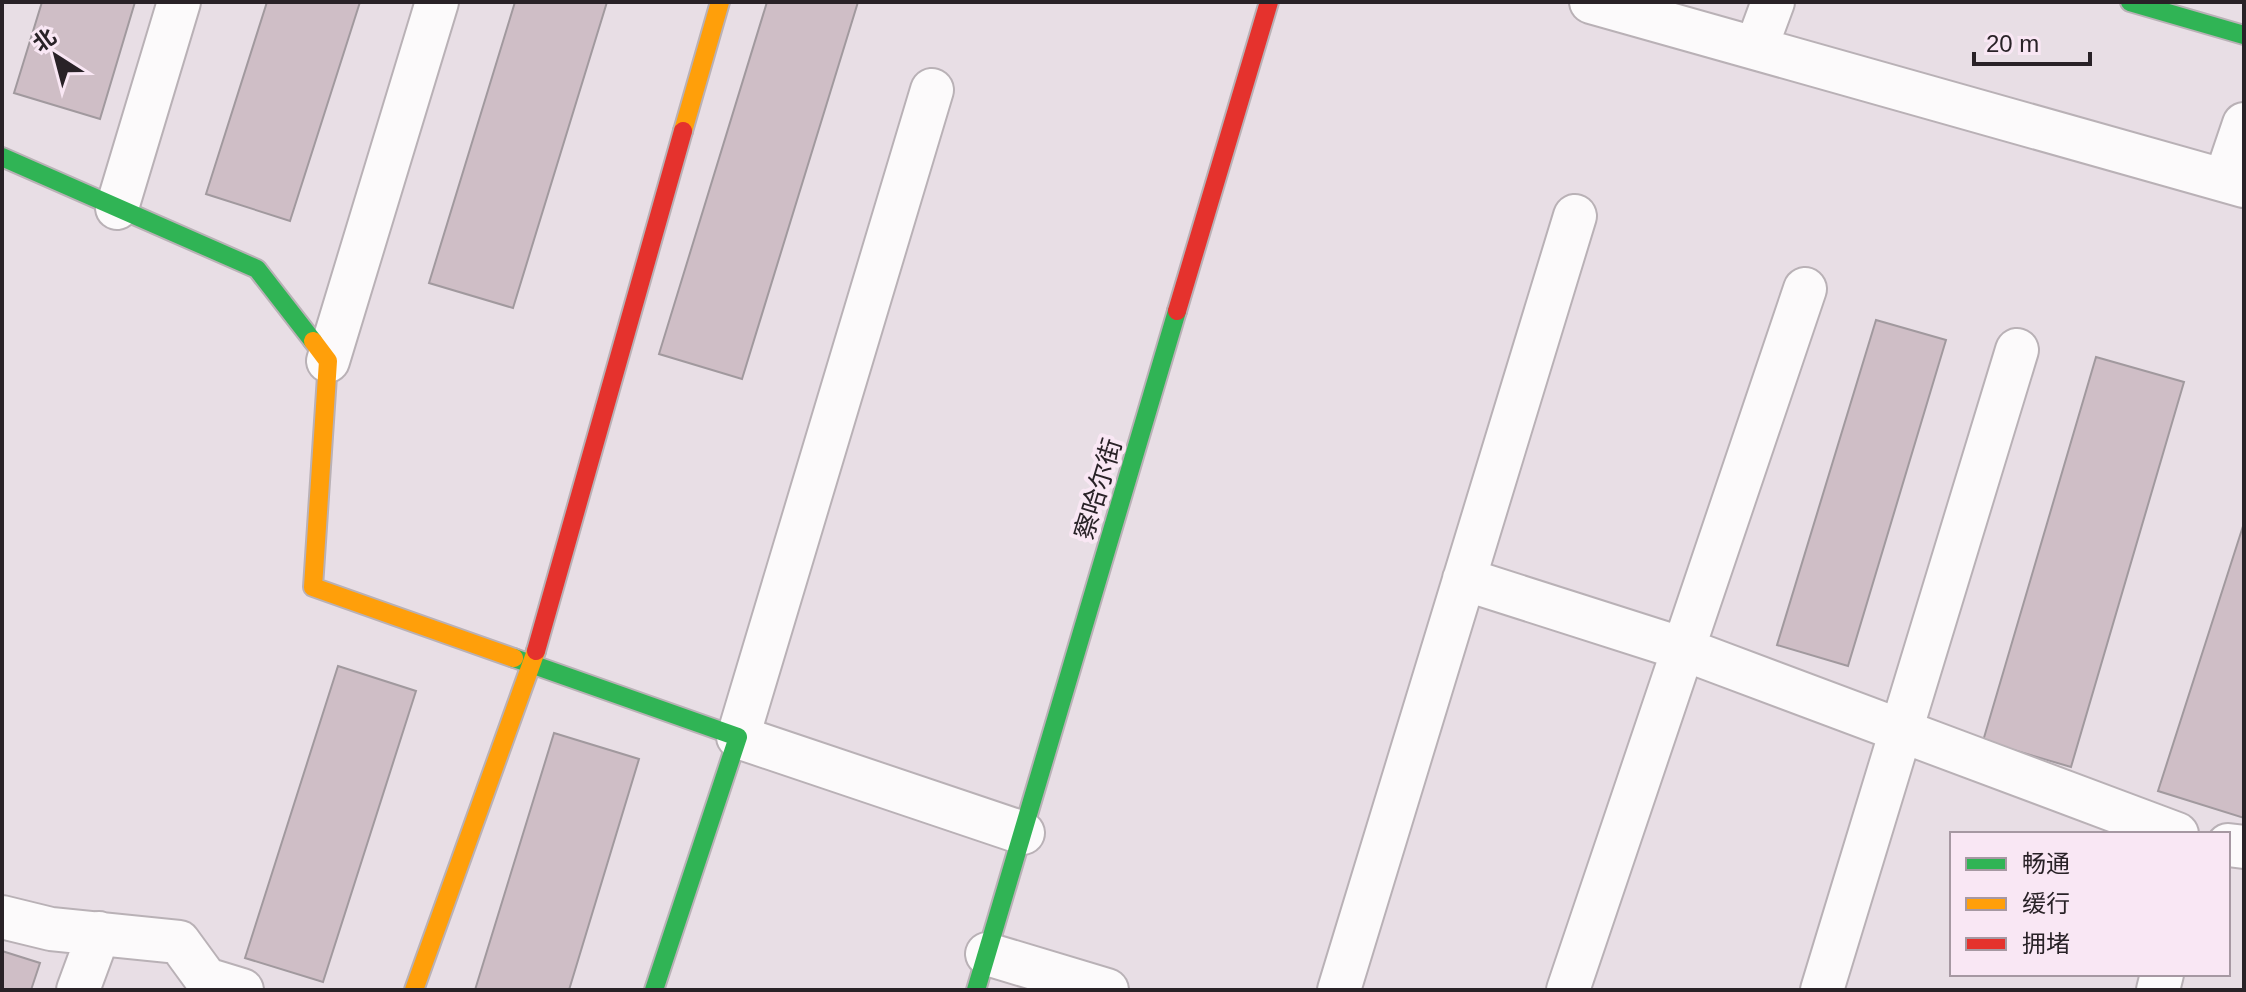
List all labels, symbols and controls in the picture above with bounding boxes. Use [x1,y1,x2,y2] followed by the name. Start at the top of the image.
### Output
[16,16,96,96] north arrow
[1974,16,2090,66] scale bar
[28,24,61,57] text: 北
[1986,30,2039,57] text: 20 m
[1068,435,1128,543] street label: 察哈尔街
[1950,832,2230,976] legend
[2022,850,2070,877] text: 畅通
[2022,890,2070,917] text: 缓行
[2022,930,2070,957] text: 拥堵

